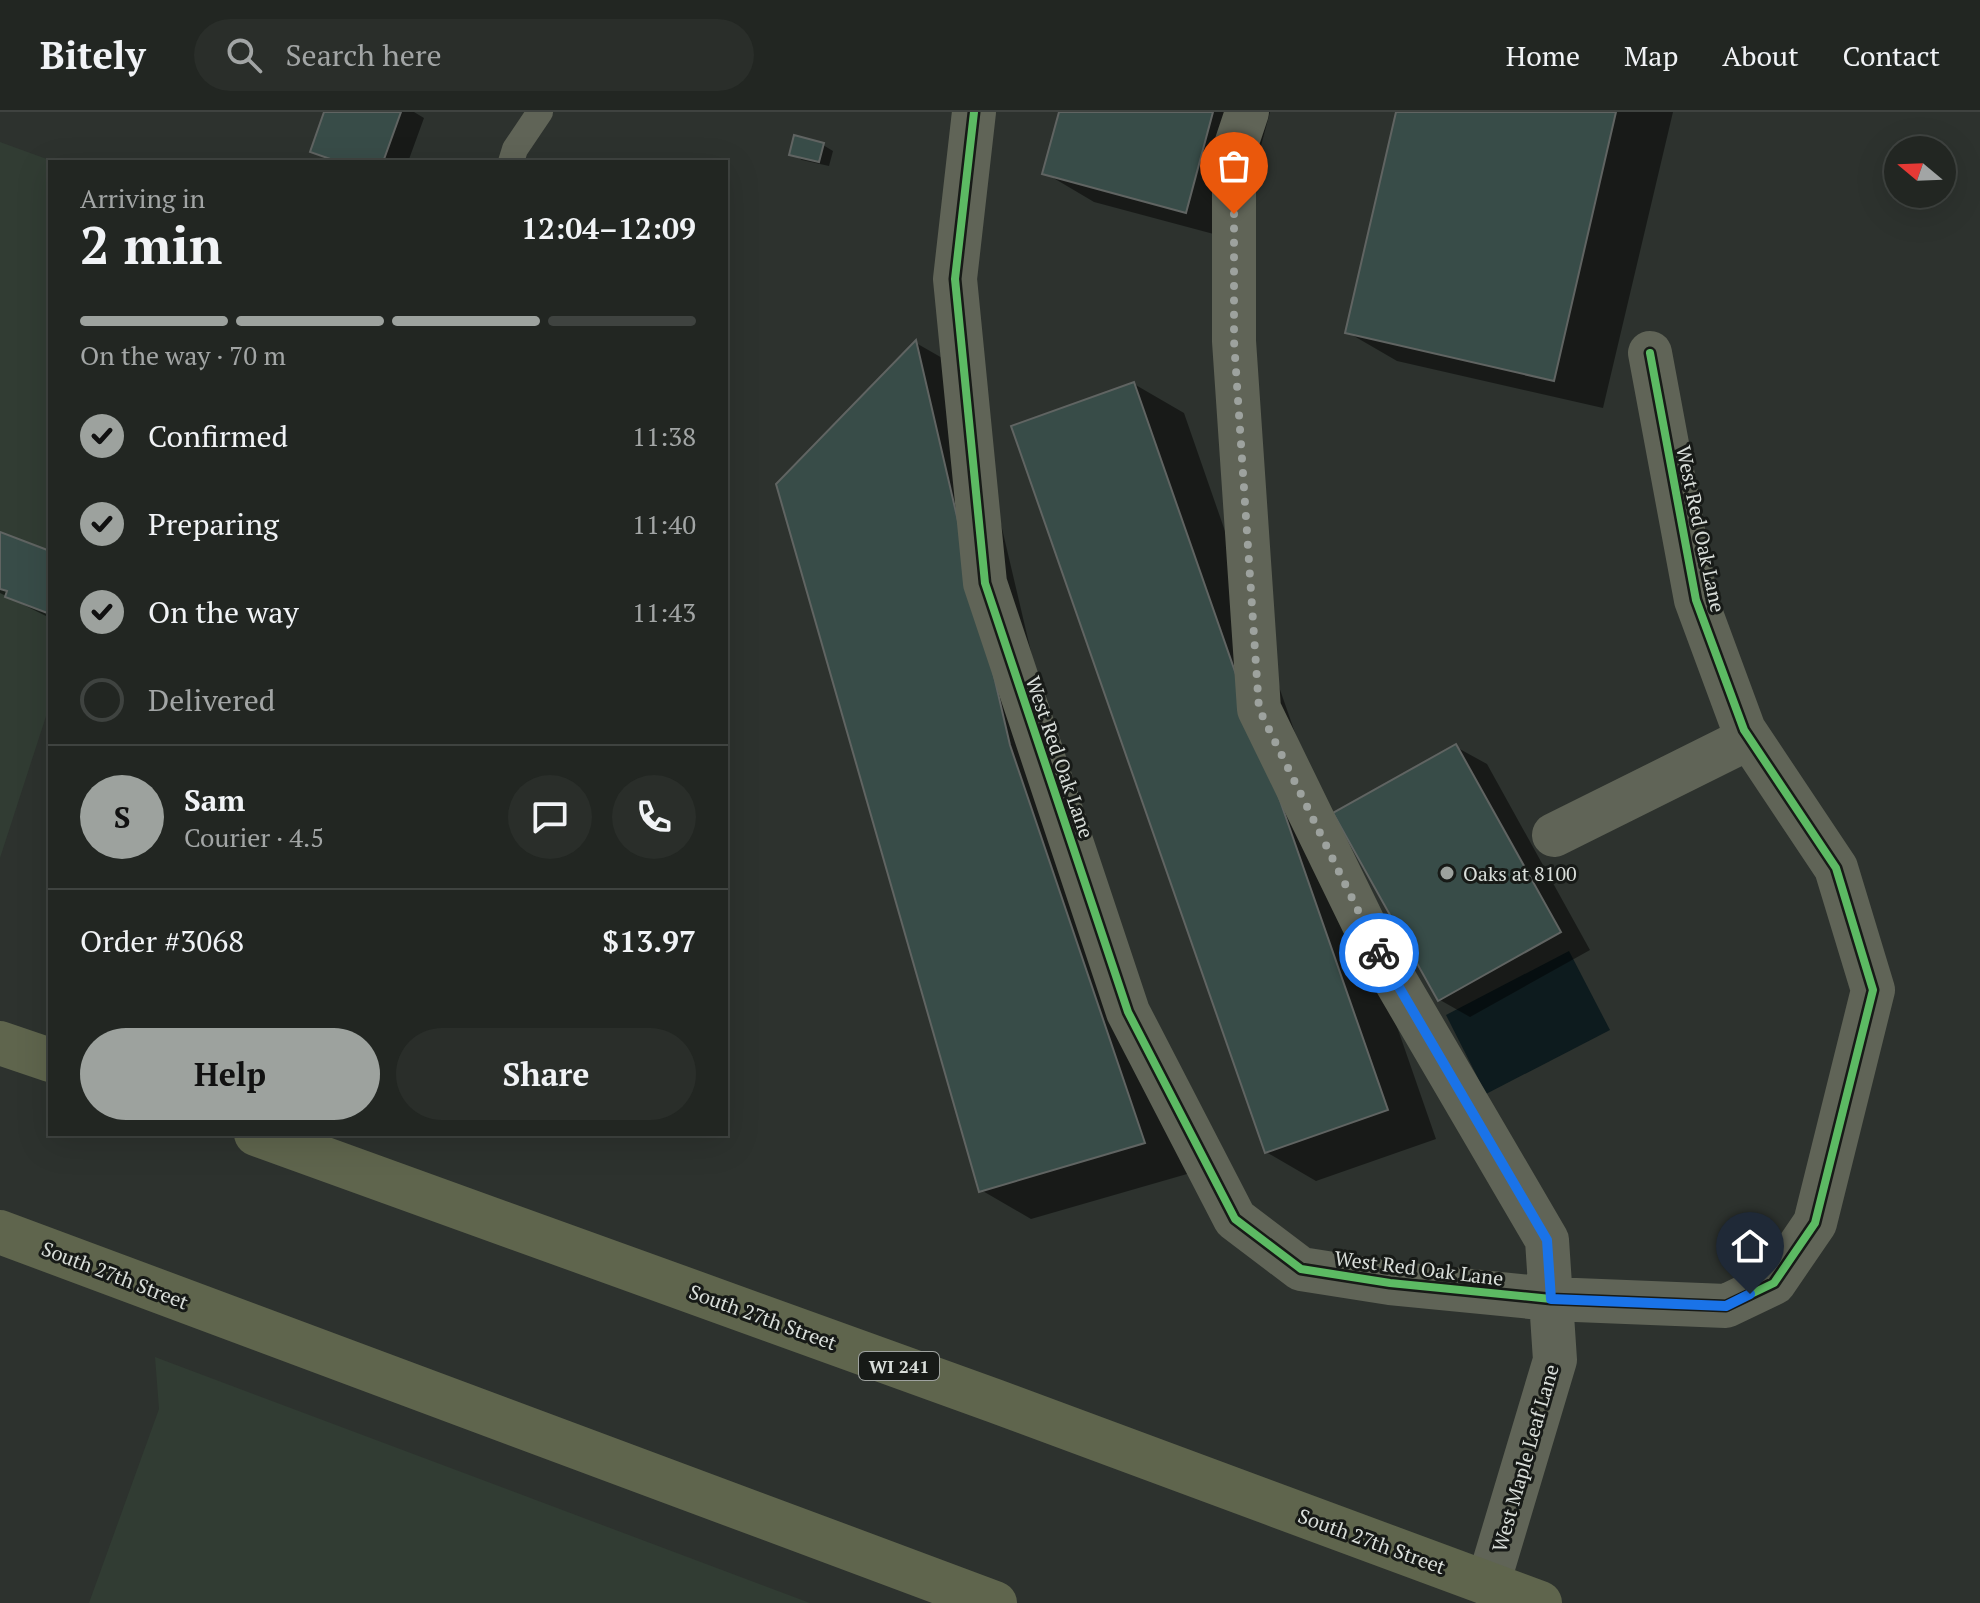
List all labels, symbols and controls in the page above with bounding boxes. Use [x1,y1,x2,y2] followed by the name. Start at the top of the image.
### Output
[194,19,754,91] search box
[40,30,146,80] text: Bitely
[222,33,266,77] icon: search
[286,35,442,75] text: Search here
[1506,37,1580,74] text: Home
[1624,37,1678,74] text: Map
[1722,37,1799,74] text: About
[1843,37,1940,74] text: Contact
[1200,132,1268,214] pin
[1884,136,1956,208] north arrow
[1884,136,1956,208] map controls
[1212,144,1256,188] icon: bag
[80,181,205,215] text: Arriving in
[521,208,696,248] text: 12:04–12:09
[80,210,222,279] text: 2 min
[80,338,286,372] text: On the way · 70 m
[80,414,124,458] icon: check
[148,416,288,456] text: Confirmed
[632,419,696,453] text: 11:38
[1670,443,1732,615] street label: West Red Oak Lane
[80,502,124,546] icon: check
[148,504,279,544] text: Preparing
[632,507,696,541] text: 11:40
[80,590,124,634] icon: check
[148,592,299,632] text: On the way
[632,595,696,629] text: 11:43
[1020,672,1100,842] street label: West Red Oak Lane
[148,680,275,720] text: Delivered
[508,775,592,859] button: chat
[612,775,696,859] button: phone
[184,780,245,820] text: Sam
[114,797,130,837] text: S
[184,820,324,854] text: Courier · 4.5
[1463,860,1577,887] place label: Oaks at 8100
[1438,864,1456,882] marker: Oaks at 8100
[1339,913,1419,993] courier
[80,921,244,961] text: Order #3068
[602,921,696,961] text: $13.97
[1357,931,1401,975] icon: bike
[80,1028,380,1120] button: Help
[396,1028,696,1120] button: Share
[1716,1212,1784,1294] pin
[1728,1224,1772,1268] icon: home
[38,1235,193,1316] street label: South 27th Street
[1333,1244,1505,1292] street label: West Red Oak Lane
[685,1278,841,1356] street label: South 27th Street
[859,1352,939,1380] road number: WI 241
[1485,1361,1565,1555] street label: West Maple Leaf Lane
[1294,1502,1450,1580] street label: South 27th Street

